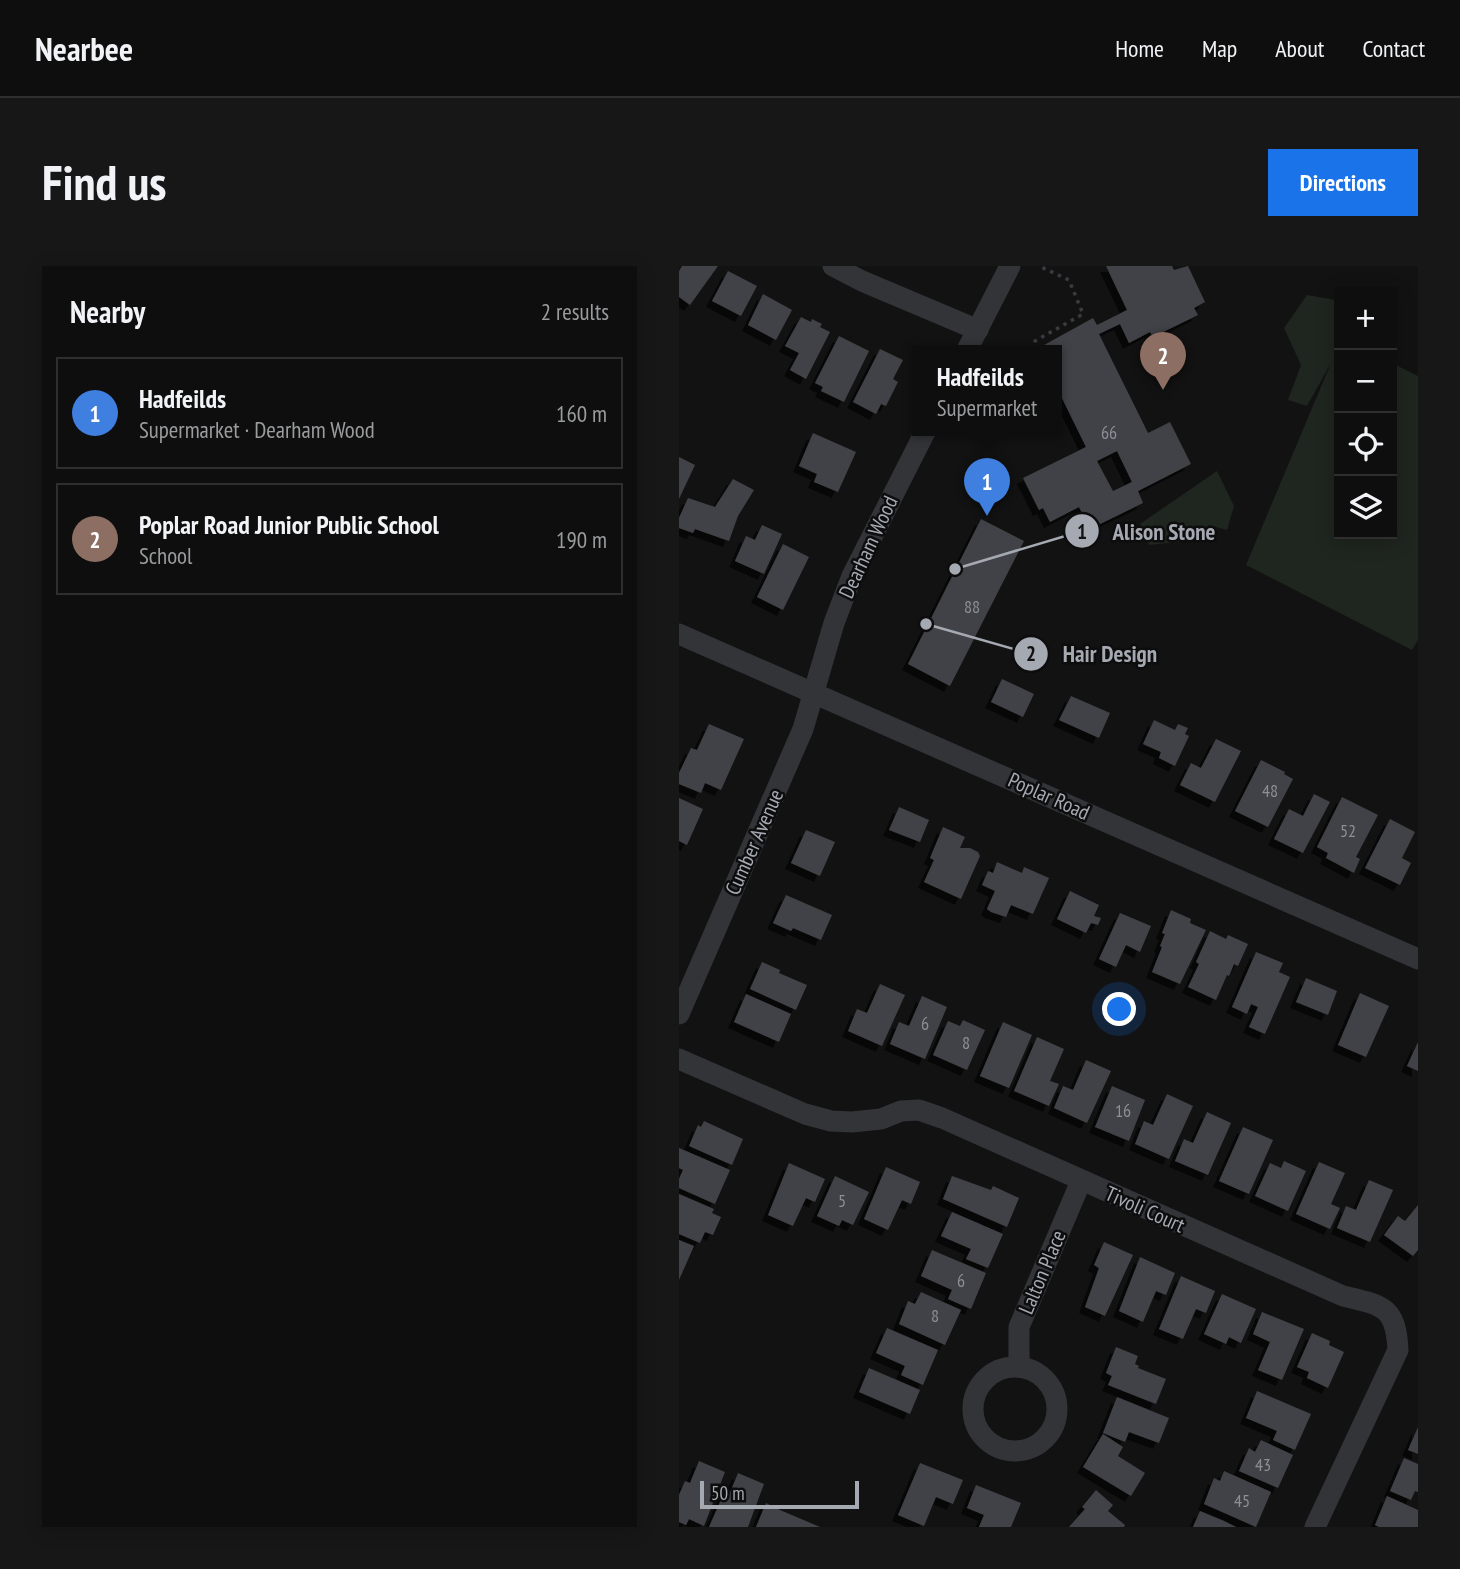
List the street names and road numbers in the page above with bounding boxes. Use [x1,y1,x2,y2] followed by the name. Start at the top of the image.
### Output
[833,492,903,602] street label: Dearham Wood
[1004,766,1094,826] street label: Poplar Road
[719,785,789,899] street label: Cumber Avenue
[1101,1180,1189,1239] street label: Tivoli Court
[1012,1226,1072,1318] street label: Lalton Place

